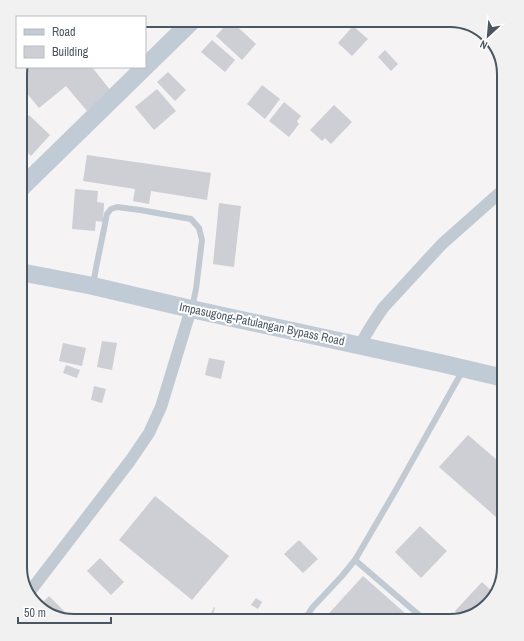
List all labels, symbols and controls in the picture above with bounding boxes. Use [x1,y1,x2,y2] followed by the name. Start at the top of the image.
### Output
[16,16,146,68] legend
[468,16,508,56] north arrow
[52,24,76,40] text: Road
[478,37,490,53] text: N
[52,44,89,60] text: Building
[178,299,346,349] street label: Impasugong-Patulangan Bypass Road
[18,599,111,625] scale bar
[24,605,46,621] text: 50 m

